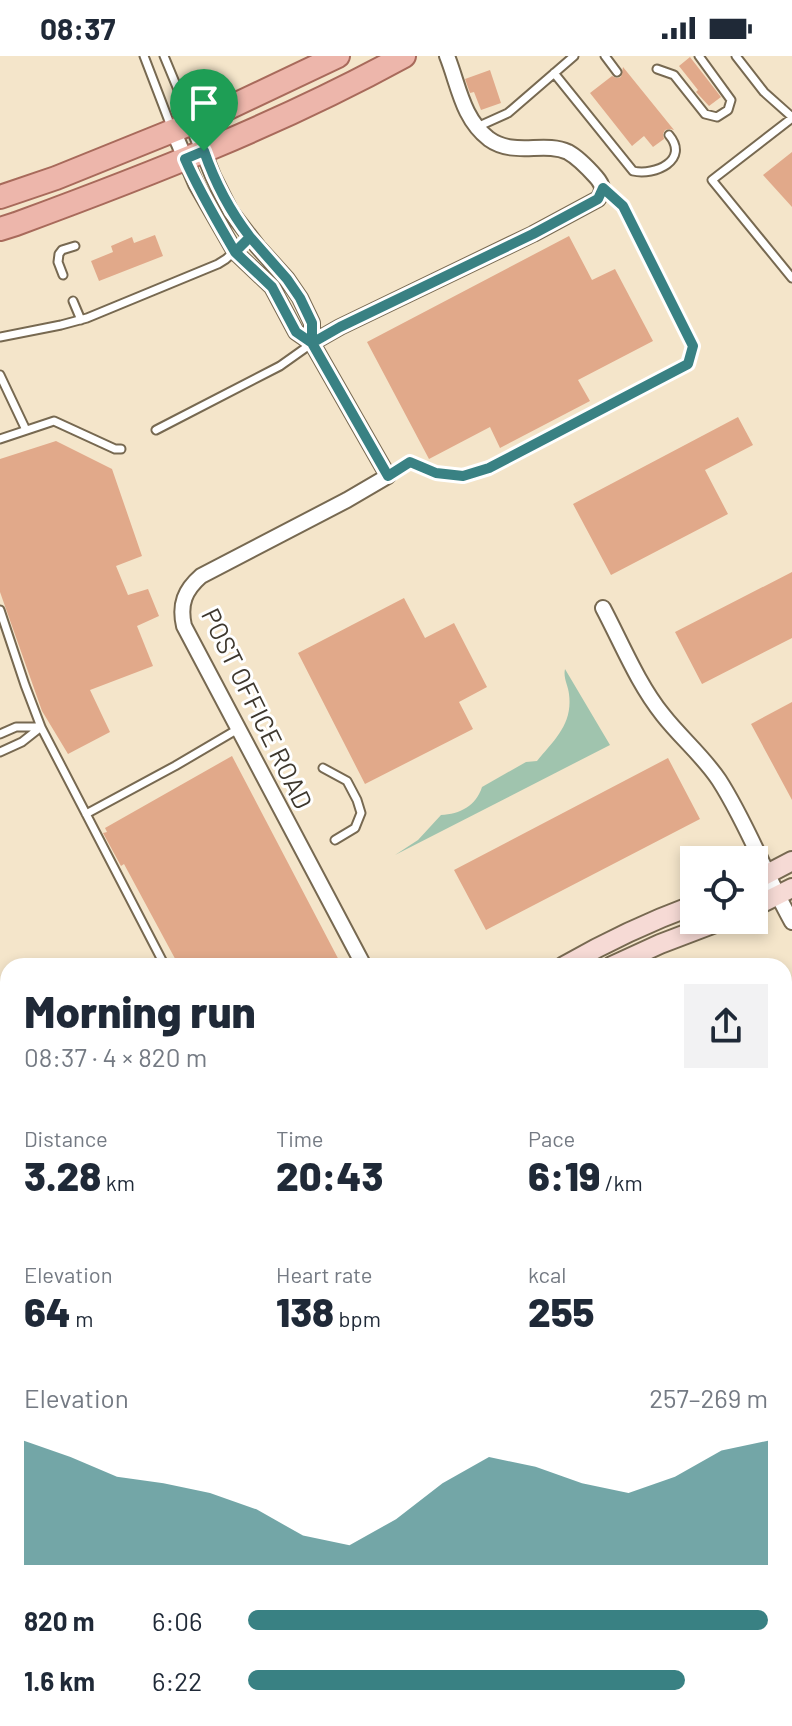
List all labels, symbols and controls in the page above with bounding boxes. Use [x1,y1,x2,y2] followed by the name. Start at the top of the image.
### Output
[40,10,115,46] text: 08:37
[170,69,238,151] pin
[182,81,226,125] icon: arrive
[196,603,320,813] street label: POST OFFICE ROAD
[680,846,768,934] map controls
[680,846,768,934] button: locate
[24,984,256,1037] text: Morning run
[684,984,768,1068] button: share
[24,1041,207,1072] text: 08:37 · 4 × 820 m
[24,1125,108,1151] text: Distance
[276,1125,324,1151] text: Time
[528,1125,575,1151] text: Pace
[24,1151,101,1199] text: 3.28
[276,1151,383,1199] text: 20:43
[528,1151,600,1199] text: 6:19
[101,1169,135,1195] text: km
[600,1169,643,1195] text: /km
[24,1261,113,1287] text: Elevation
[276,1261,373,1287] text: Heart rate
[528,1261,566,1287] text: kcal
[24,1287,71,1335] text: 64
[276,1287,334,1335] text: 138
[528,1287,594,1335] text: 255
[71,1305,93,1331] text: m
[334,1305,381,1331] text: bpm
[24,1382,129,1413] text: Elevation
[649,1382,768,1413] text: 257–269 m
[24,1605,94,1636] text: 820 m
[152,1605,202,1636] text: 6:06
[24,1665,95,1696] text: 1.6 km
[152,1665,202,1696] text: 6:22

